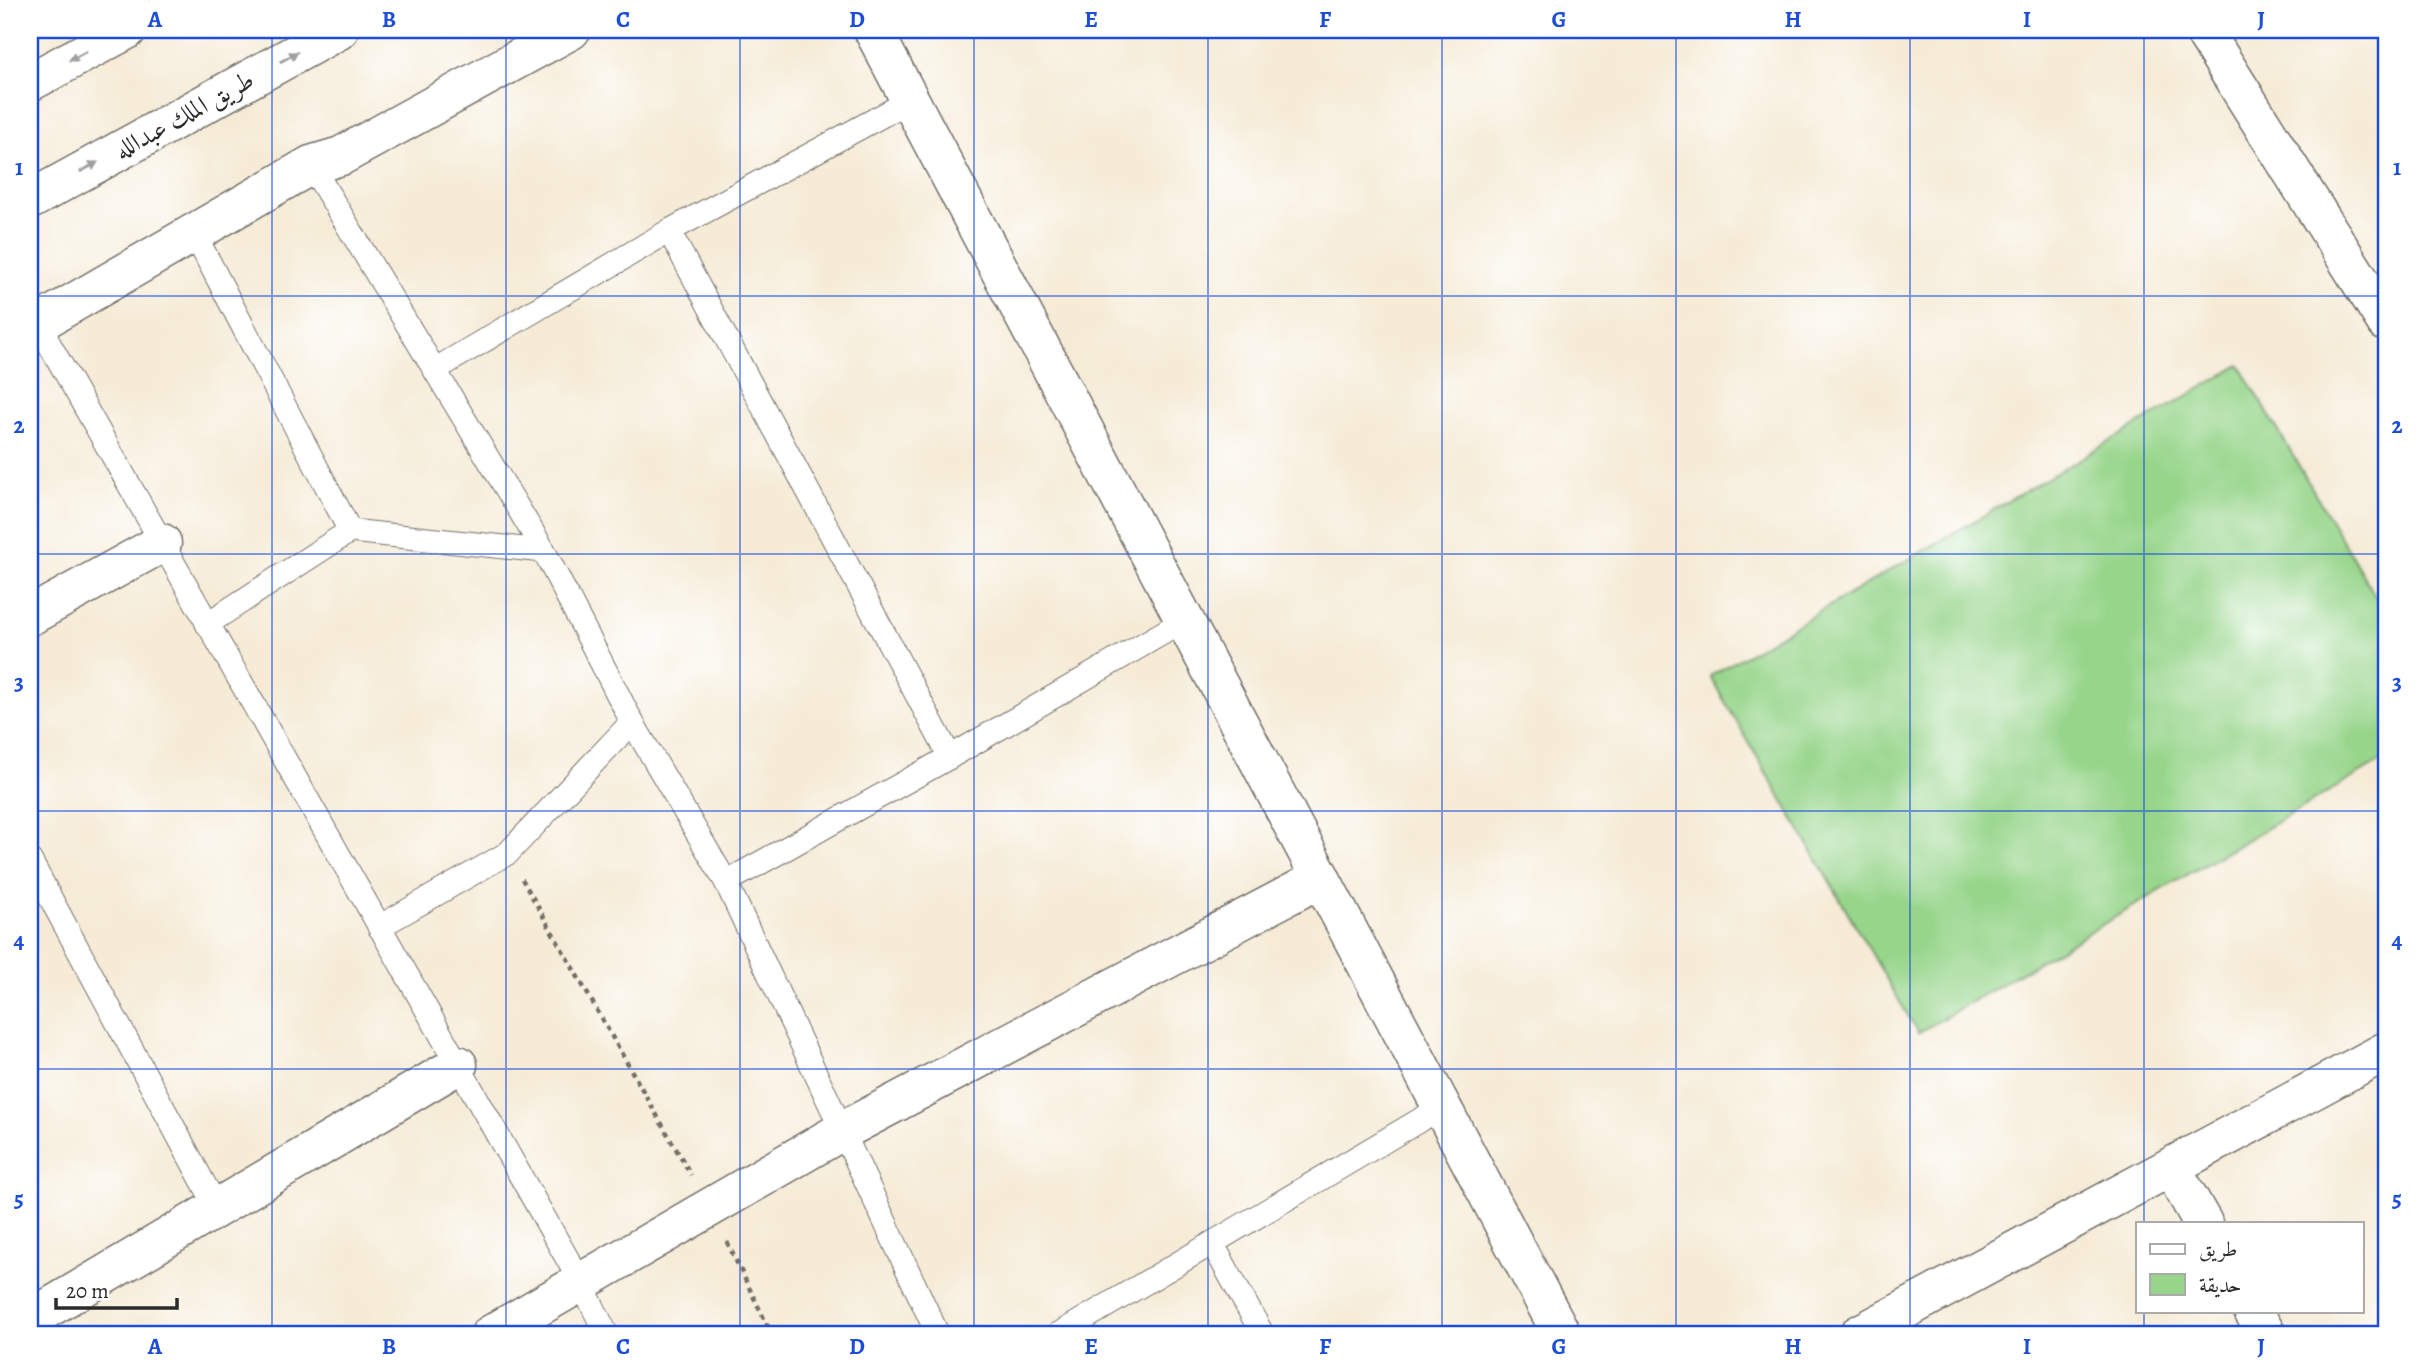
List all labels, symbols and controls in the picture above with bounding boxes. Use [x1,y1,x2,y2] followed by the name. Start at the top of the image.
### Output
[147,4,163,35] text: A
[382,4,396,35] text: B
[616,4,630,35] text: C
[849,4,865,35] text: D
[1084,4,1098,35] text: E
[1319,4,1332,35] text: F
[1551,4,1567,35] text: G
[1784,4,1802,35] text: H
[2023,4,2031,35] text: I
[2257,4,2265,35] text: J
[68,50,88,62] one-way arrow
[279,51,298,63] one-way arrow
[108,62,260,168] street label: طريق الملك عبدالله
[15,152,23,183] text: 1
[2393,152,2401,183] text: 1
[80,161,99,173] one-way arrow
[13,410,25,441] text: 2
[2391,410,2403,441] text: 2
[14,667,24,698] text: 3
[2392,667,2402,698] text: 3
[14,925,25,956] text: 4
[2392,925,2403,956] text: 4
[14,1183,24,1214] text: 5
[2392,1183,2402,1214] text: 5
[2136,1222,2364,1312] legend
[2199,1235,2237,1263] text: طريق
[56,1267,177,1311] scale bar
[2199,1271,2242,1299] text: حديقة
[66,1277,109,1305] text: 20 m
[147,1331,163,1362] text: A
[382,1331,396,1362] text: B
[616,1331,630,1362] text: C
[849,1331,865,1362] text: D
[1084,1331,1098,1362] text: E
[1319,1331,1332,1362] text: F
[1551,1331,1567,1362] text: G
[1784,1331,1802,1362] text: H
[2023,1331,2031,1362] text: I
[2257,1331,2265,1362] text: J

